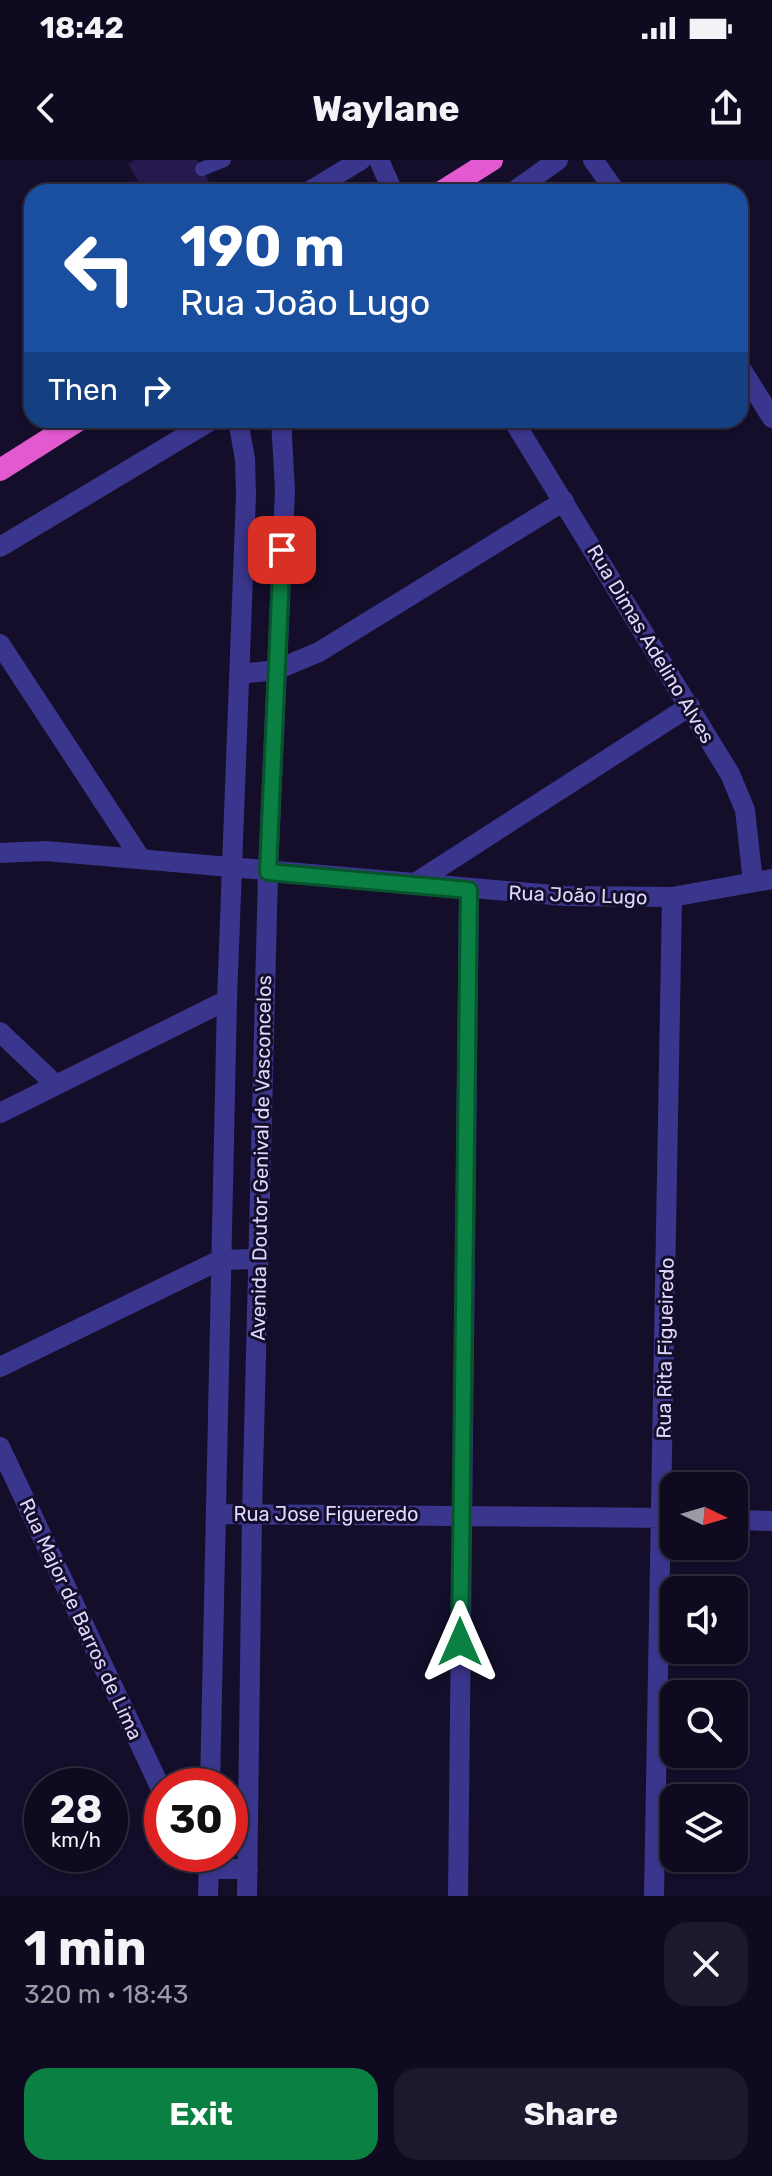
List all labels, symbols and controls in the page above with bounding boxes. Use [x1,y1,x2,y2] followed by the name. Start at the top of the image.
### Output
[40,10,124,46] text: 18:42
[24,86,68,130] icon: back
[704,86,748,130] icon: share
[312,87,460,130] text: Waylane
[180,214,345,280] text: 190 m
[48,216,152,320] icon: left
[180,281,430,324] text: Rua João Lugo
[134,368,178,412] icon: right
[48,372,118,408] text: Then
[248,516,316,584] pin
[260,528,304,572] icon: arrive
[582,540,720,748] street label: Rua Dimas Adelino Alves
[508,881,648,909] street label: Rua João Lugo
[246,975,276,1341] street label: Avenida Doutor Genival de Vasconcelos
[651,1257,679,1439] street label: Rua Rita Figueiredo
[660,1472,748,1560] north arrow
[660,1472,748,1872] map controls
[14,1494,148,1744] street label: Rua Major de Barros de Lima
[233,1502,419,1526] street label: Rua Jose Figueredo
[660,1576,748,1664] button: sound
[418,1600,502,1684] position arrow
[660,1680,748,1768] button: search
[144,1768,248,1872] speed limit sign: 30
[660,1784,748,1872] button: layers
[49,1786,103,1833] text: 28
[51,1828,101,1852] text: km/h
[24,1920,147,1977] text: 1 min
[664,1922,748,2006] button: close
[24,1979,188,2010] text: 320 m · 18:43
[24,2068,378,2160] button: Exit
[394,2068,748,2160] button: Share

